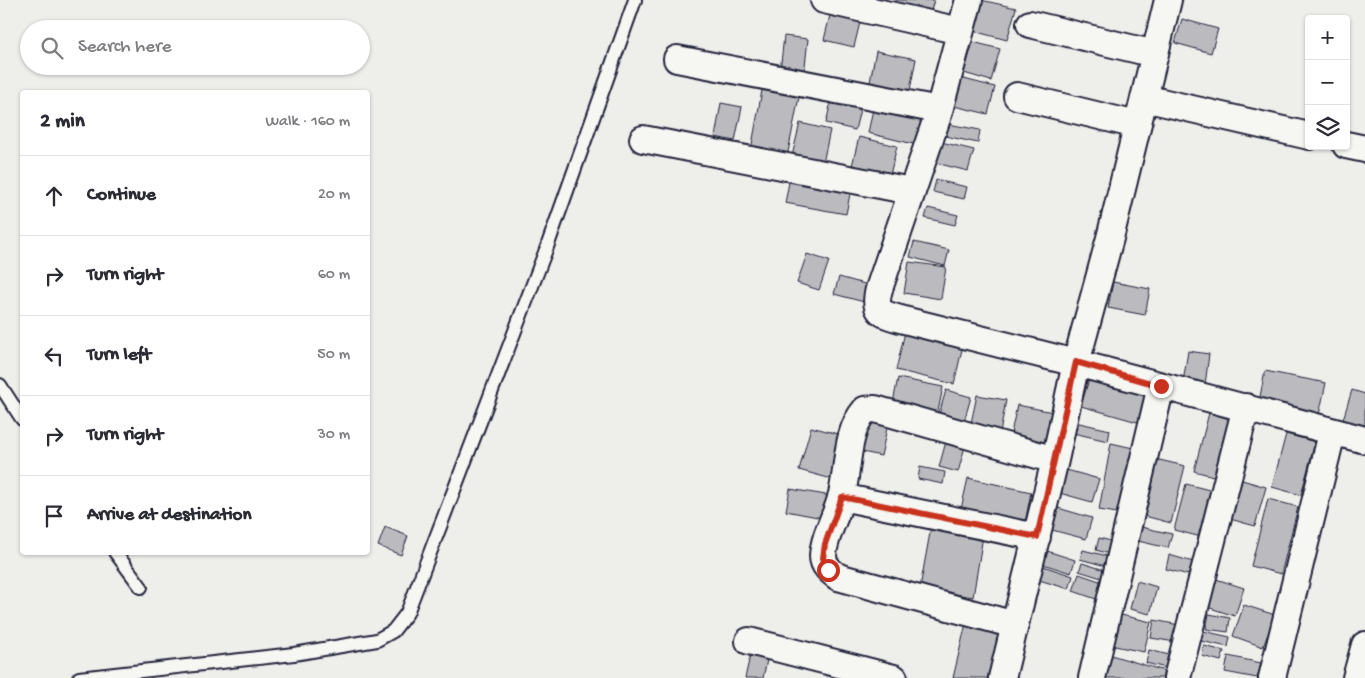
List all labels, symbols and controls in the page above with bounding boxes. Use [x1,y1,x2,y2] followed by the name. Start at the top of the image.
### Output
[1305,15,1350,150] map controls
[1305,15,1350,60] button: +
[20,20,370,75] search box
[38,34,66,62] icon: search
[78,36,172,59] text: Search here
[1305,60,1350,105] button: −
[1305,105,1350,150] button: layers
[40,110,85,135] text: 2 min
[265,113,350,132] text: Walk · 160 m
[40,182,68,210] icon: ahead
[87,184,156,207] text: Continue
[318,186,350,205] text: 20 m
[40,262,68,290] icon: right
[87,264,163,287] text: Turn right
[318,266,350,285] text: 60 m
[40,342,68,370] icon: left
[87,344,151,367] text: Turn left
[317,346,350,365] text: 50 m
[1150,375,1173,398] route end
[40,422,68,450] icon: right
[87,424,163,447] text: Turn right
[317,426,350,445] text: 30 m
[40,502,68,530] icon: arrive
[87,504,251,527] text: Arrive at destination
[817,559,840,582] route start

